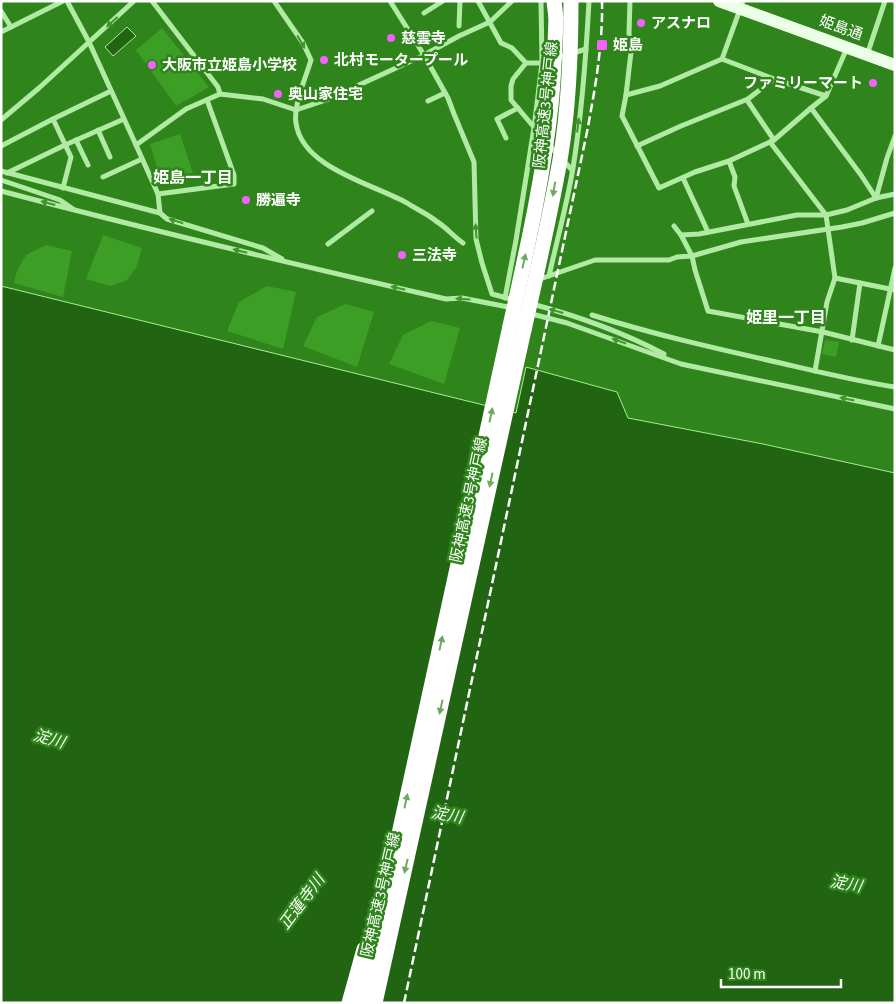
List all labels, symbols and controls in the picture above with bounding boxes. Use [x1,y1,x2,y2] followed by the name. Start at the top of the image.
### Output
[816,10,866,46] street label: 姫島通
[651,13,711,34] place label: アスナロ
[106,16,118,28] one-way arrow
[635,17,647,29] marker: アスナロ
[401,28,446,49] place label: 慈雲寺
[385,32,397,44] marker: 慈雲寺
[297,35,306,48] one-way arrow
[613,35,643,56] place label: 姫島
[595,38,609,52] marker: 姫島
[529,41,563,169] street label: 阪神高速3号神戸線
[334,50,468,71] place label: 北村モータープール
[318,54,330,66] marker: 北村モータープール
[162,55,297,76] place label: 大阪市立姫島小学校
[146,59,158,71] marker: 大阪市立姫島小学校
[743,73,863,94] place label: ファミリーマート
[867,77,879,89] marker: ファミリーマート
[288,84,363,105] place label: 奥山家住宅
[272,88,284,100] marker: 奥山家住宅
[575,117,583,133] one-way arrow
[153,167,233,189] district label: 姫島一丁目
[550,181,558,197] one-way arrow
[256,190,301,211] place label: 勝遍寺
[240,194,252,206] marker: 勝遍寺
[41,199,56,207] one-way arrow
[168,217,183,225] one-way arrow
[471,222,479,238] one-way arrow
[412,245,457,266] place label: 三法寺
[233,247,248,255] one-way arrow
[396,249,408,261] marker: 三法寺
[520,254,528,269] one-way arrow
[391,284,406,292] one-way arrow
[454,294,470,302] one-way arrow
[548,307,564,315] one-way arrow
[746,307,826,329] district label: 姫里一丁目
[611,337,626,345] one-way arrow
[840,395,855,403] one-way arrow
[487,407,495,423] one-way arrow
[445,435,493,565] street label: 阪神高速3号神戸線
[487,473,495,488] one-way arrow
[437,634,445,650] one-way arrow
[437,700,445,715] one-way arrow
[31,724,69,755] water label: 淀川
[402,793,410,809] one-way arrow
[429,801,467,829] water label: 淀川
[356,831,406,959] street label: 阪神高速3号神戸線
[402,858,410,873] one-way arrow
[274,868,331,934] water label: 正蓮寺川
[828,870,866,898] water label: 淀川
[721,956,841,988] scale bar
[728,964,766,985] text: 100 m

